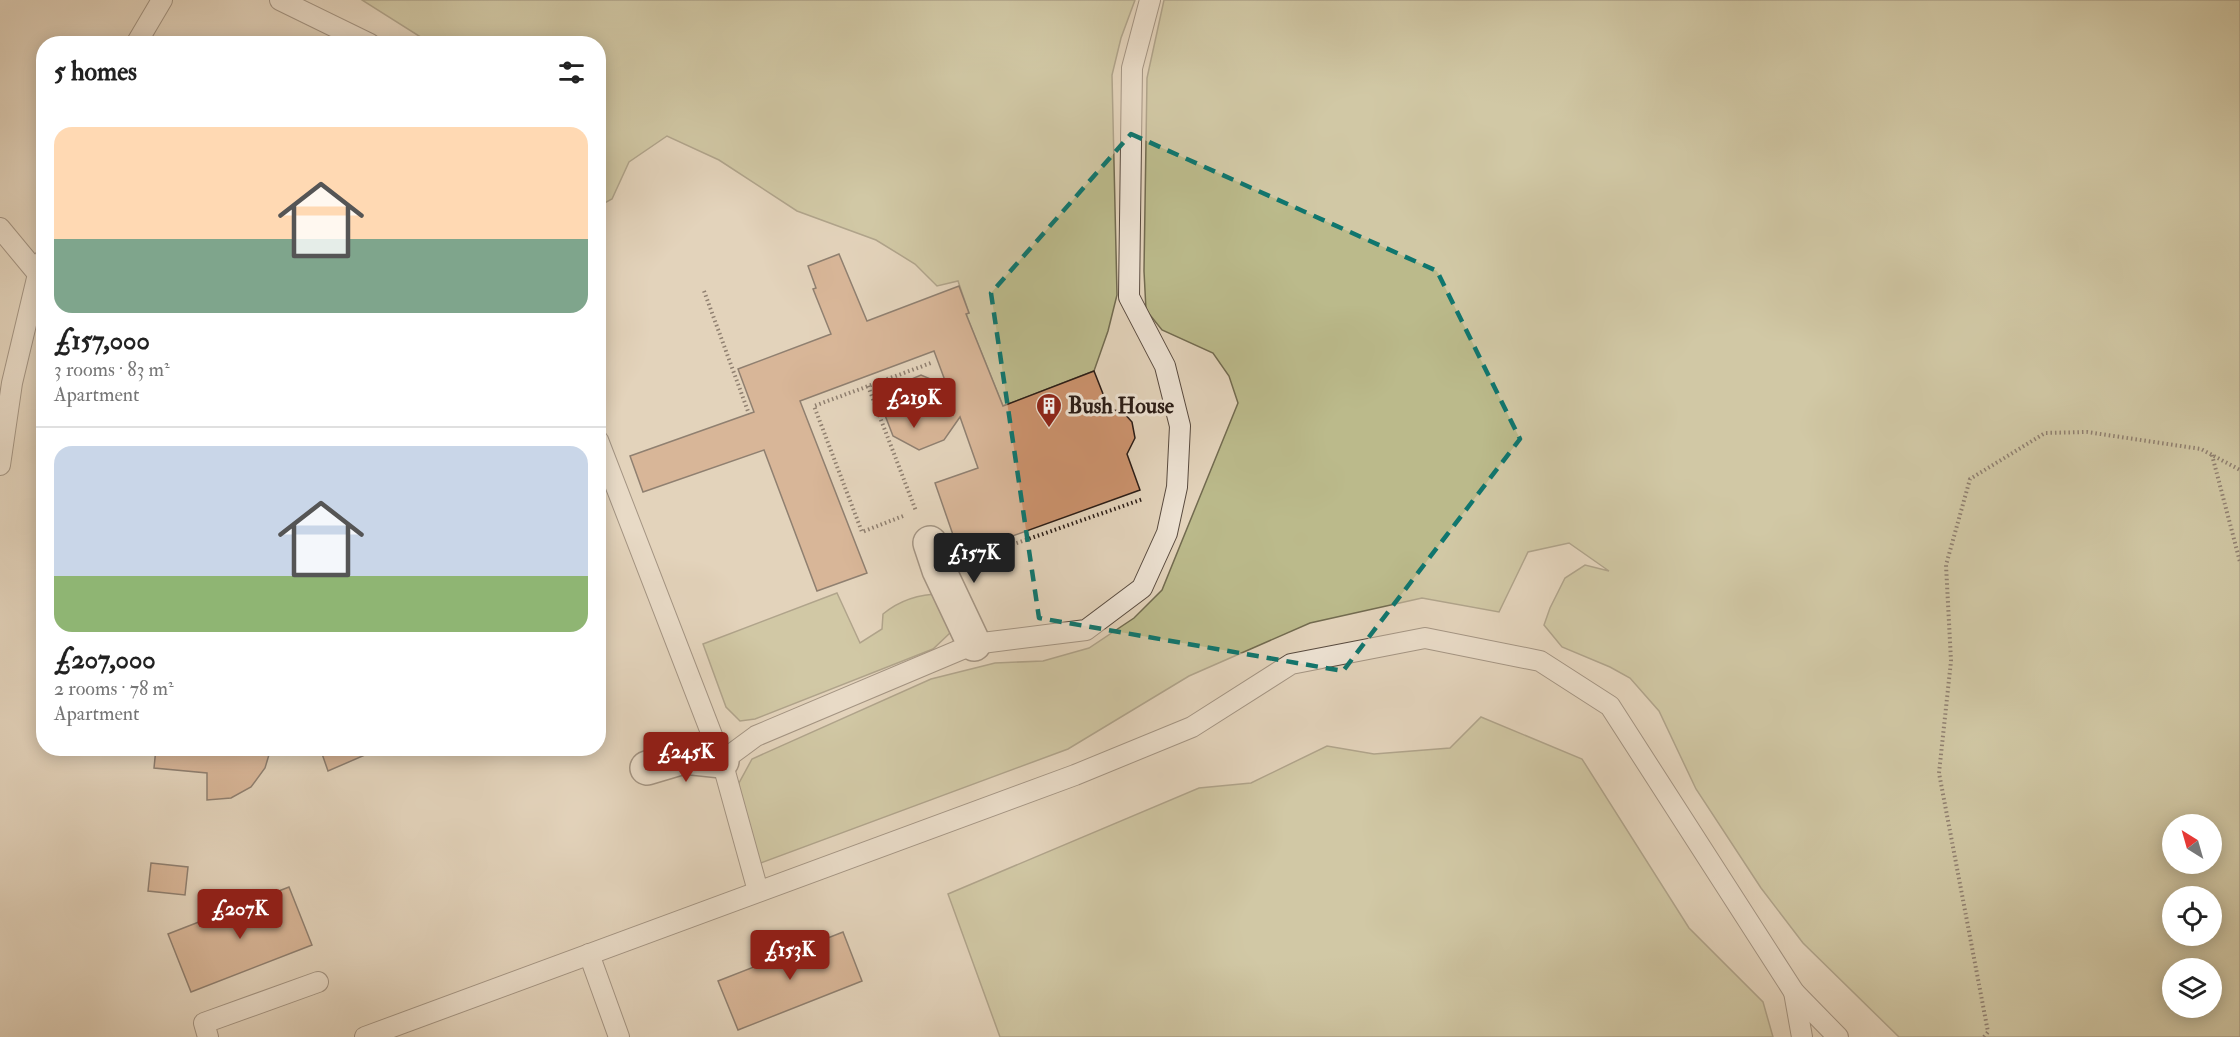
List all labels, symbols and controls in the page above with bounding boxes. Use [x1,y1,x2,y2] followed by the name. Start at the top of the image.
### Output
[54,56,137,88] text: 5 homes
[555,56,588,89] icon: filters
[267,166,375,274] icon: home
[54,325,150,357] text: £157,000
[54,357,170,382] text: 3 rooms · 83 m²
[872,378,956,429] pin: £219K
[54,382,139,407] text: Apartment
[887,385,941,410] text: £219K
[1034,391,1064,429] building icon: Bush House
[1068,392,1175,420] place label: Bush House
[267,485,375,593] icon: home
[932,533,1016,584] pin: £157K
[948,540,1000,565] text: £157K
[54,644,156,676] text: £207,000
[54,676,174,701] text: 2 rooms · 78 m²
[54,701,139,726] text: Apartment
[644,732,728,783] pin: £245K
[657,739,715,764] text: £245K
[2162,814,2222,874] north arrow
[2162,814,2222,1018] map controls
[2162,886,2222,946] button: locate
[198,889,282,940] pin: £207K
[211,896,269,921] text: £207K
[748,930,832,981] pin: £153K
[765,937,816,962] text: £153K
[2162,958,2222,1018] button: layers

